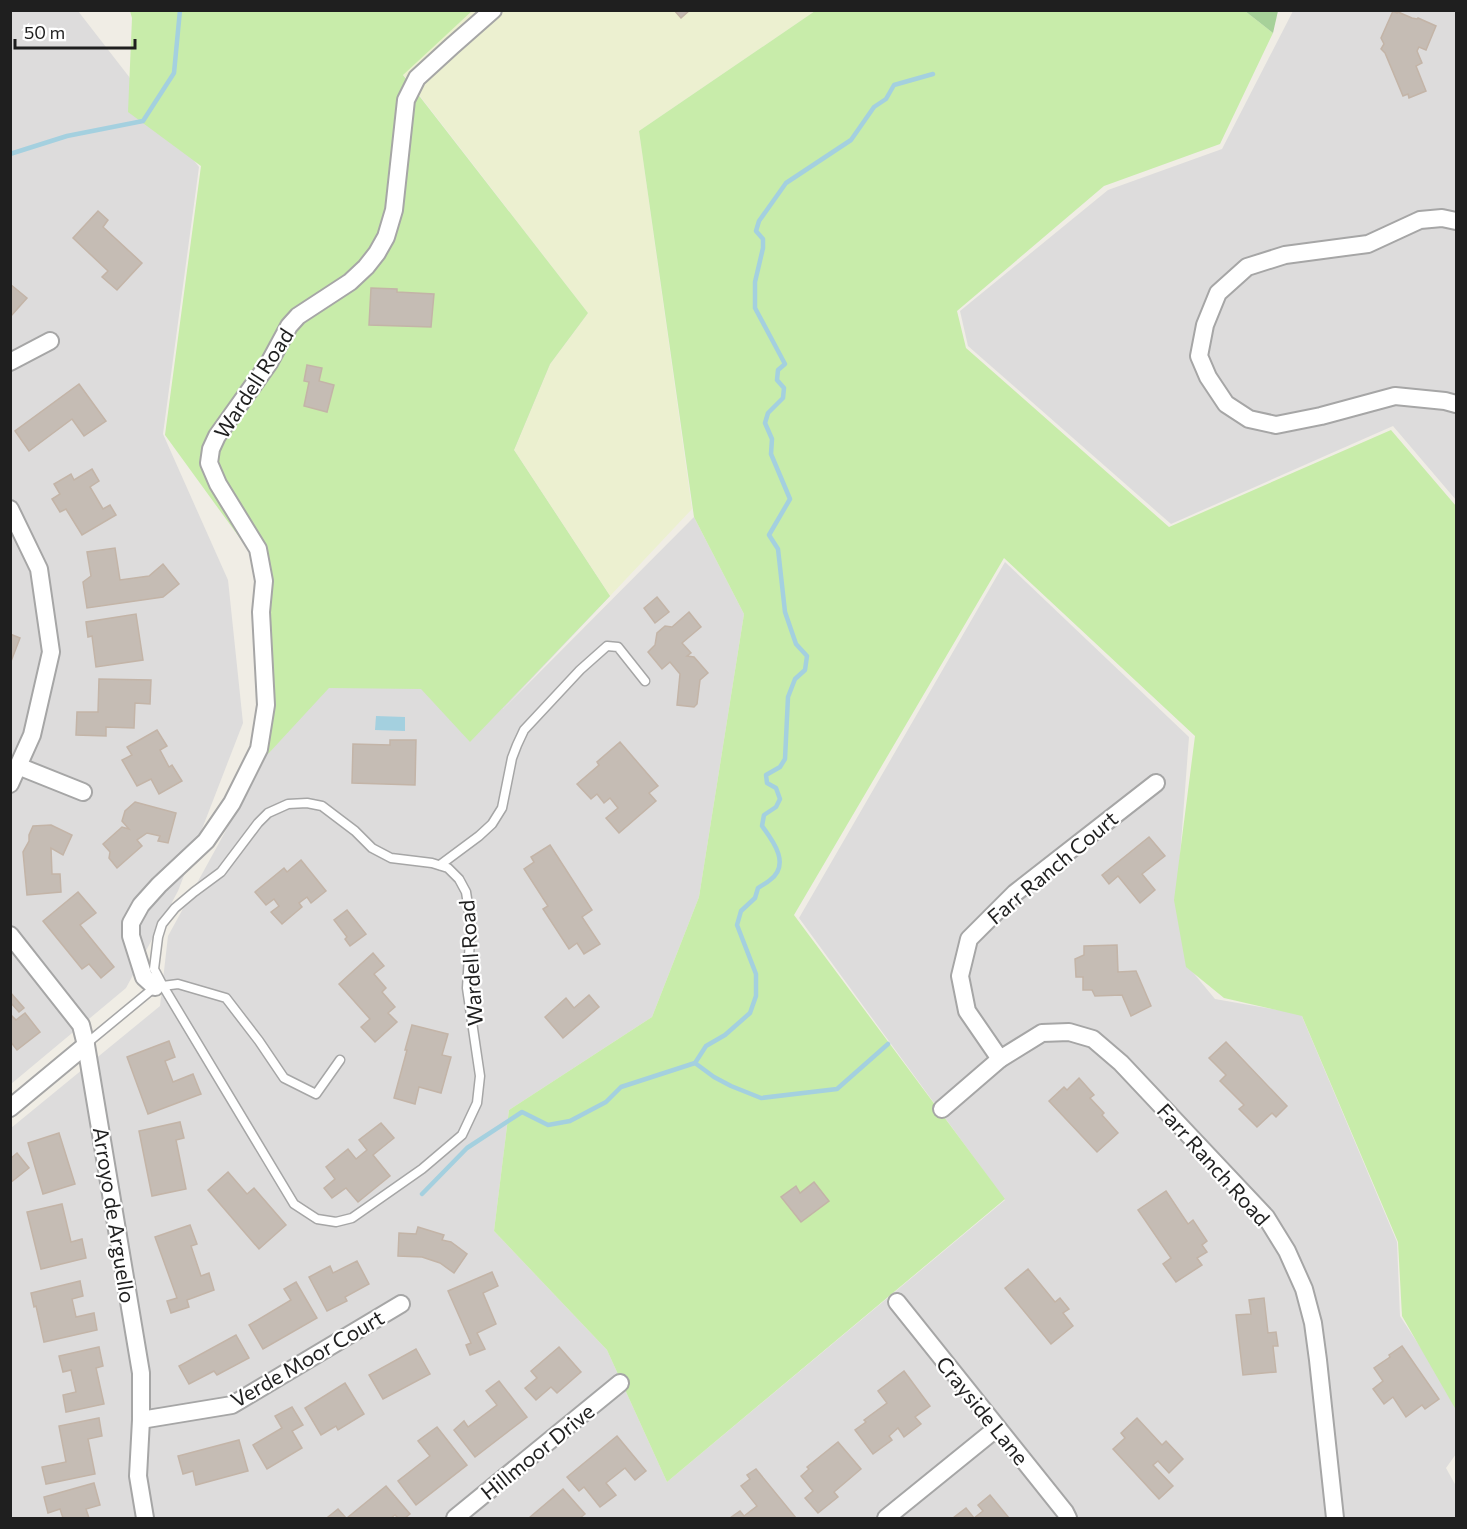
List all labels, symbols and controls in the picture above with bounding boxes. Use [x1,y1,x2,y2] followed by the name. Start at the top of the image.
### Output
[15,12,135,50] scale bar
[24,21,65,43] text: 50 m
[208,323,298,443] street label: Wardell Road
[982,805,1122,929] street label: Farr Ranch Court
[453,899,487,1027] street label: Wardell Road
[1153,1098,1275,1230] street label: Farr Ranch Road
[89,1125,141,1305] street label: Arroyo de Arguello
[226,1304,388,1412] street label: Verde Moor Court
[932,1351,1034,1469] street label: Crayside Lane
[475,1398,599,1504] street label: Hillmoor Drive

